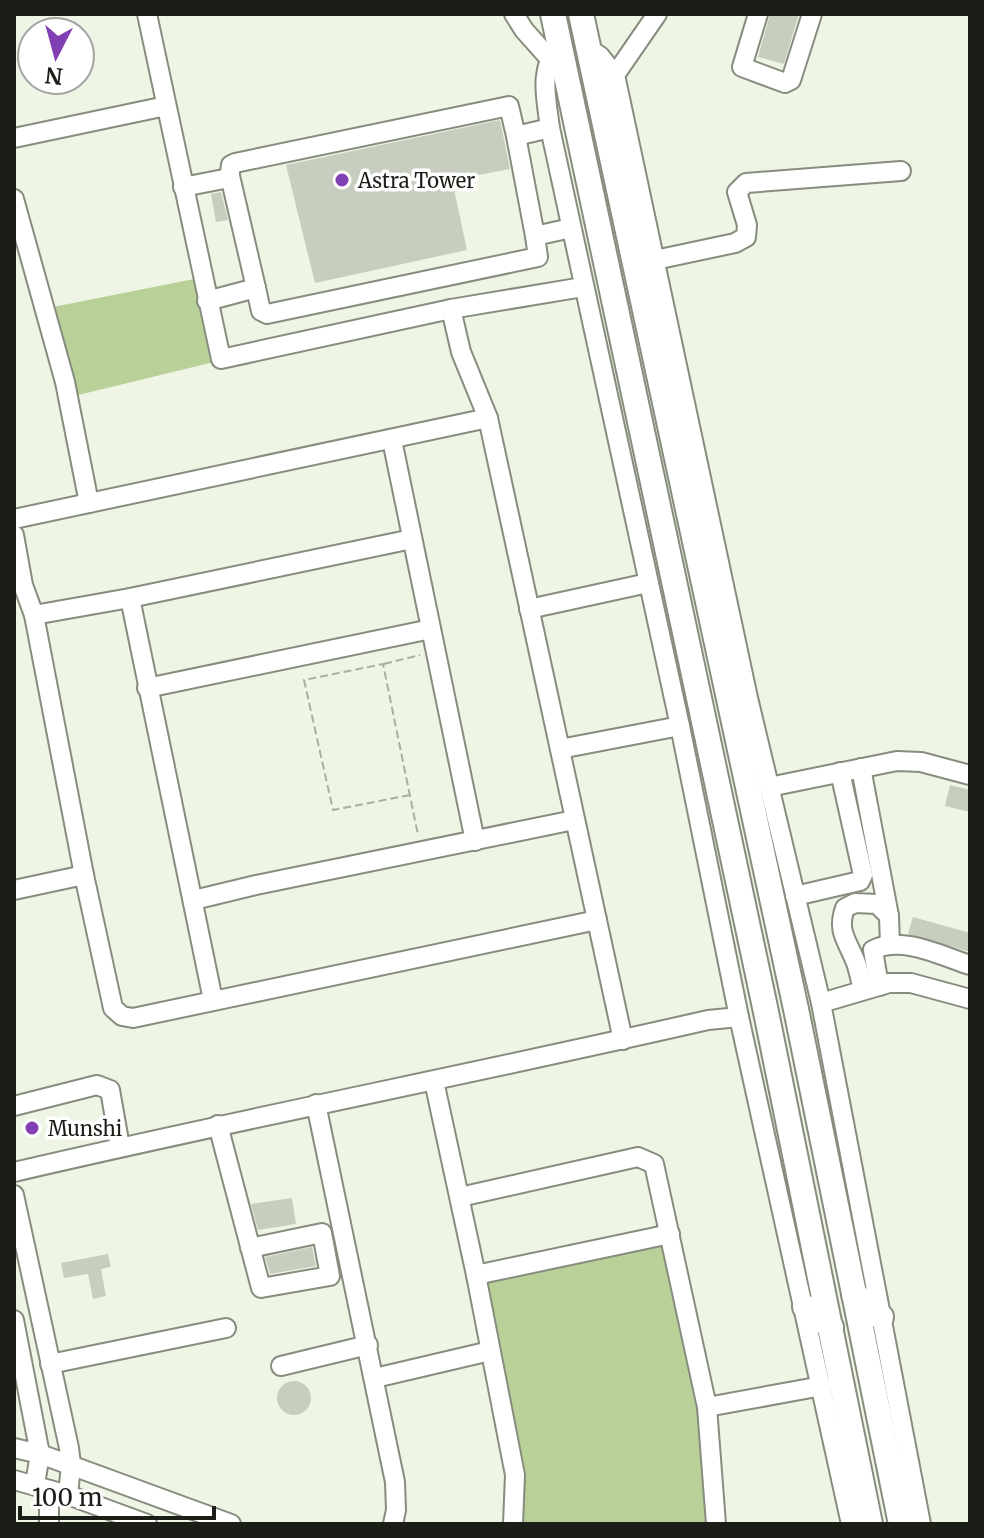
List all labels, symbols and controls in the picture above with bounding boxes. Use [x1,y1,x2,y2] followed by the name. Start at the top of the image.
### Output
[16,16,96,96] north arrow
[43,61,64,91] text: N
[357,168,475,193] place label: Astra Tower
[333,171,351,189] marker: Astra Tower
[48,1116,122,1141] place label: Munshi
[23,1119,41,1137] marker: Munshi
[20,1470,214,1520] scale bar
[32,1482,103,1513] text: 100 m

